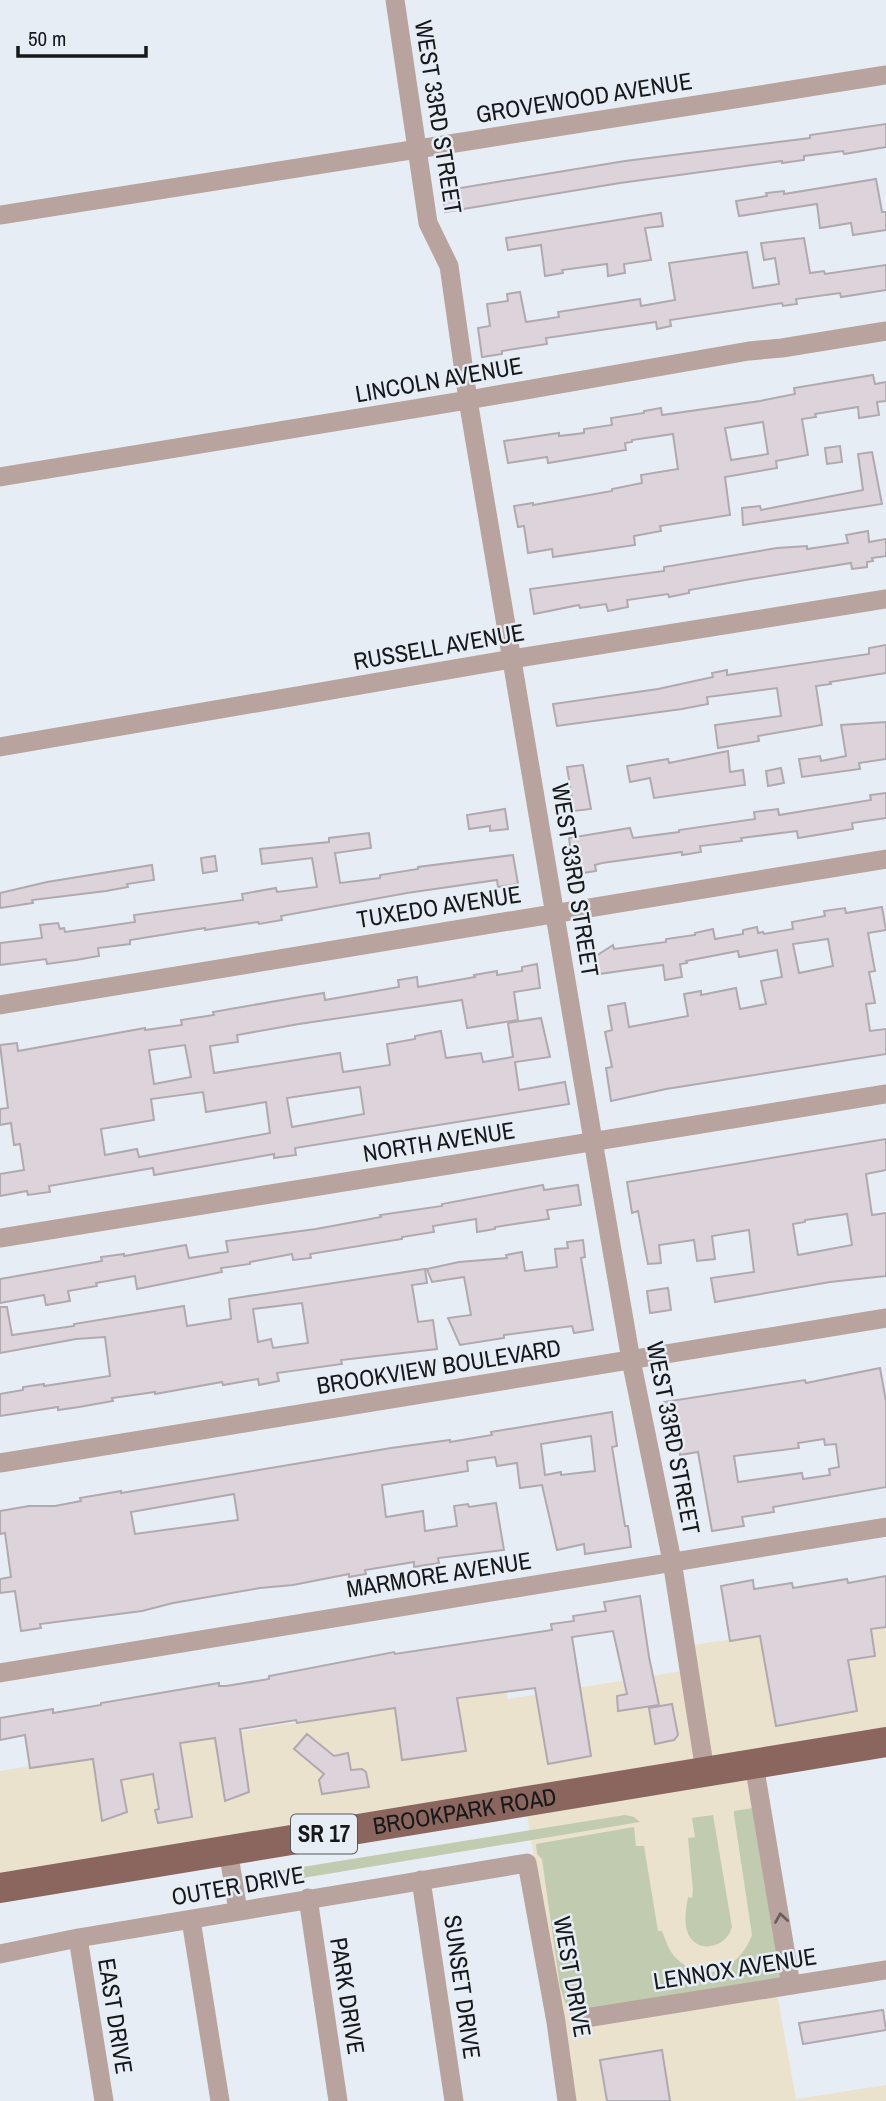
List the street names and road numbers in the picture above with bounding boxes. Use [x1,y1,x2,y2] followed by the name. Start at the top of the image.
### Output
[408,18,470,216] street label: WEST 33RD STREET
[473,64,694,130] street label: GROVEWOOD AVENUE
[353,349,525,409] street label: LINCOLN AVENUE
[351,615,527,677] street label: RUSSELL AVENUE
[545,781,607,979] street label: WEST 33RD STREET
[354,877,523,935] street label: TUXEDO AVENUE
[361,1113,517,1169] street label: NORTH AVENUE
[314,1331,563,1401] street label: BROOKVIEW BOULEVARD
[640,1339,708,1537] street label: WEST 33RD STREET
[344,1544,534,1604] street label: MARMORE AVENUE
[370,1780,559,1841] street label: BROOKPARK ROAD
[291,1814,357,1854] road number: SR 17
[169,1858,307,1912] street label: OUTER DRIVE
[437,1913,489,2061] street label: SUNSET DRIVE
[547,1914,599,2040] street label: WEST DRIVE
[323,1935,373,2057] street label: PARK DRIVE
[651,1939,819,1997] street label: LENNOX AVENUE
[91,1956,141,2076] street label: EAST DRIVE

